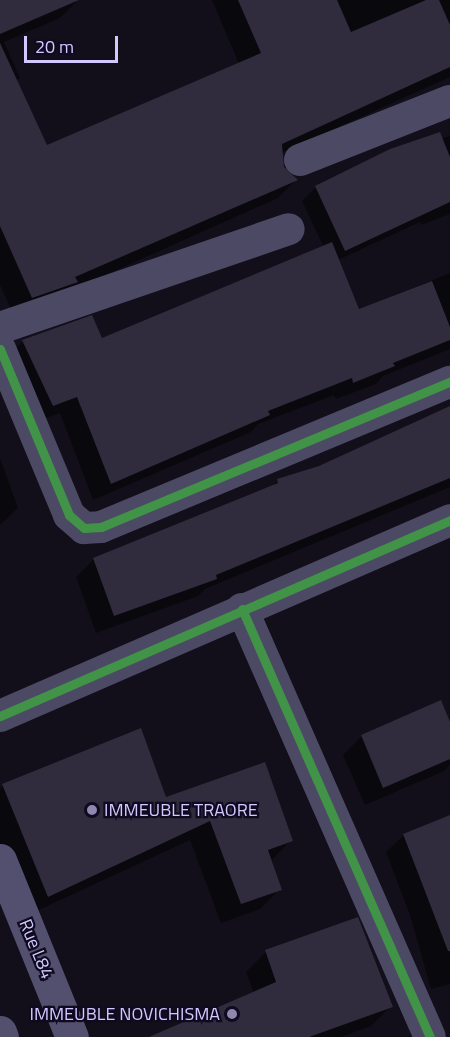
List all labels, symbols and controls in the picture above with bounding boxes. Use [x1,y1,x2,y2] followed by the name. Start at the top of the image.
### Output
[27,24,122,62] scale bar
[35,33,74,60] text: 20 m
[104,799,258,821] place label: IMMEUBLE TRAORE
[85,803,99,817] marker: IMMEUBLE TRAORE
[14,916,58,982] street label: Rue L84
[29,1003,220,1025] place label: IMMEUBLE NOVICHISMA
[225,1007,239,1021] marker: IMMEUBLE NOVICHISMA

